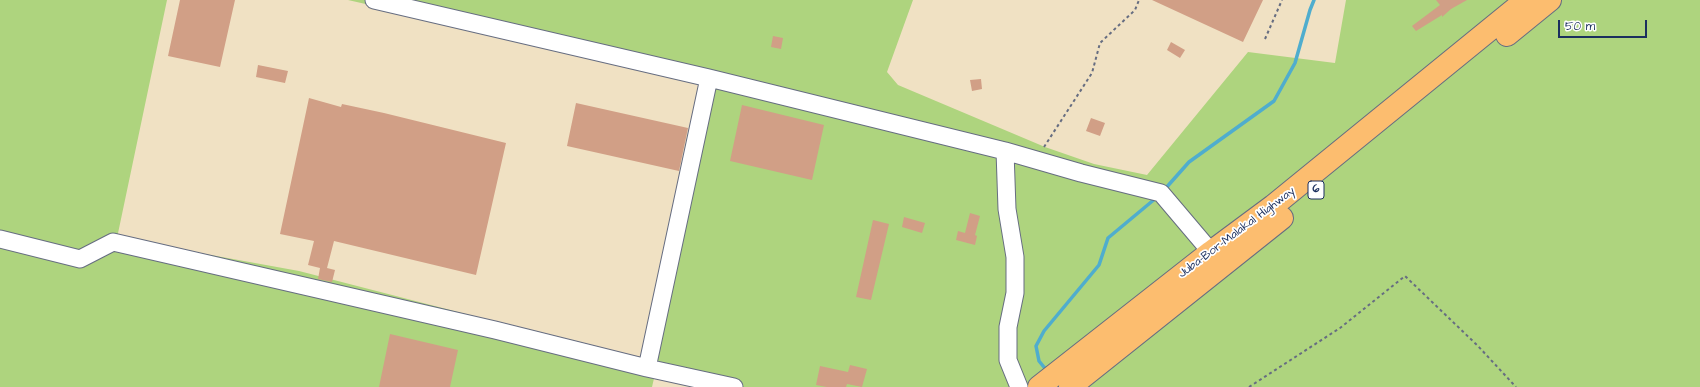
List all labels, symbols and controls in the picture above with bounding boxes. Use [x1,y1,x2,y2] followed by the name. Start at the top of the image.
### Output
[1560,12,1649,38] scale bar
[1565,18,1595,35] text: 50 m
[1308,181,1324,199] road number: 6
[1176,184,1298,282] street label: Juba-Bor-Malakal Highway

